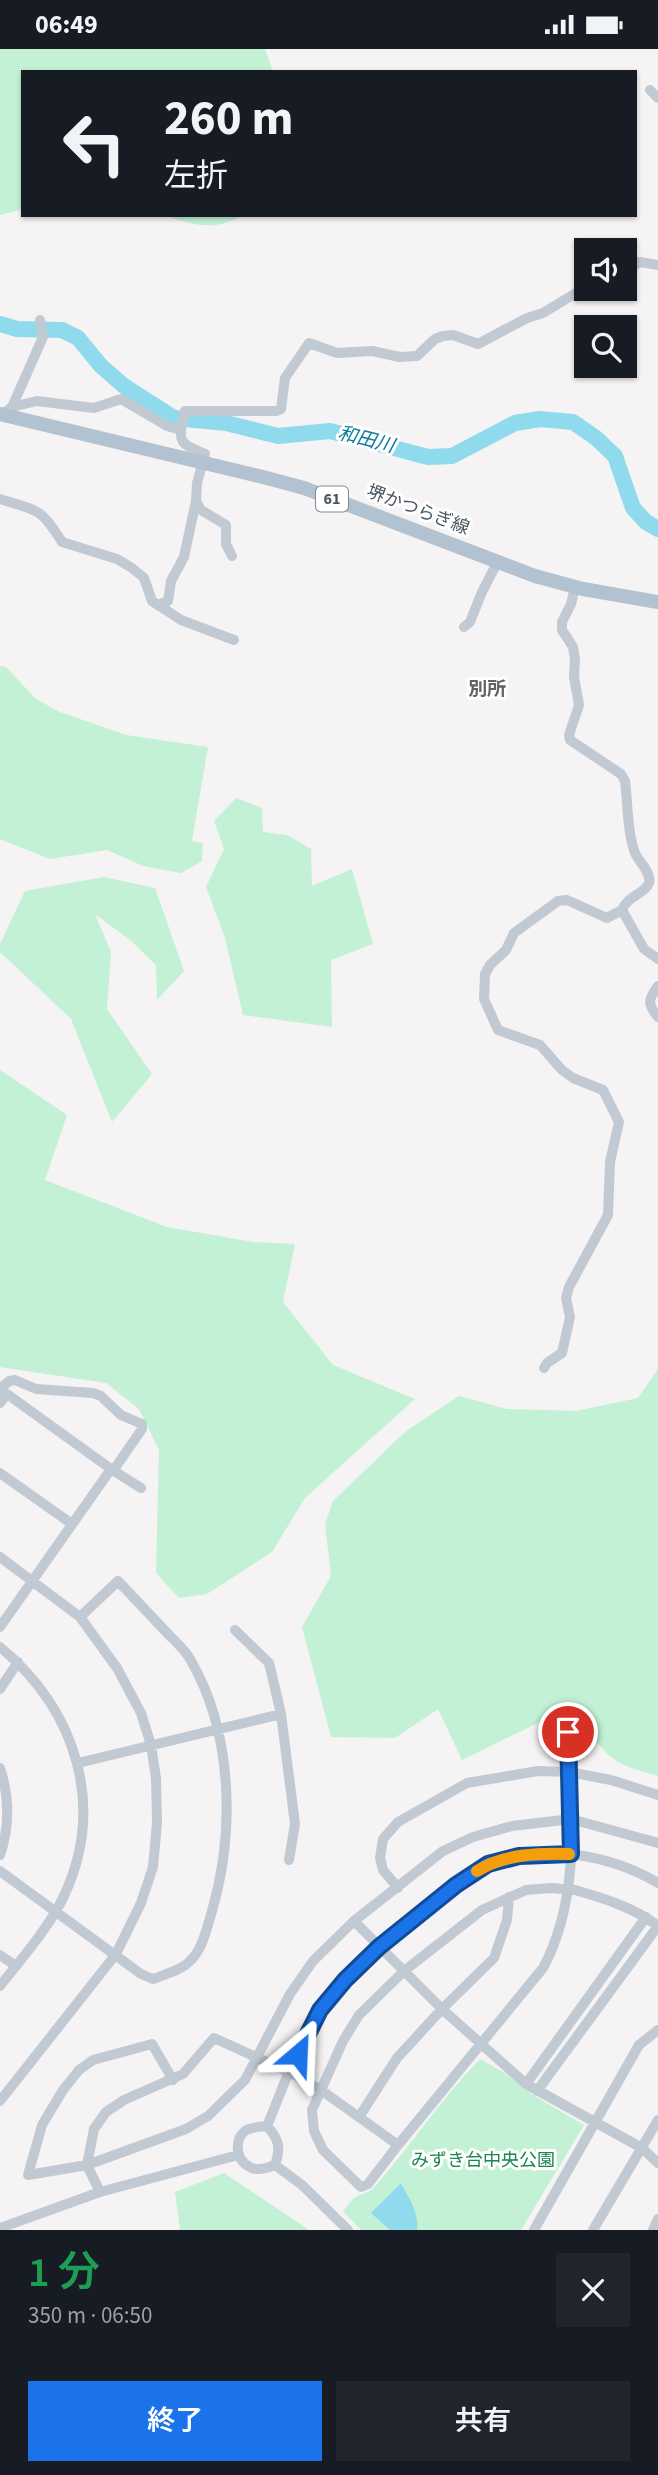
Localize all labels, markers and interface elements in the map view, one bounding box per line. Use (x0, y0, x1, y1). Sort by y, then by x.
text: 06:49 (35, 6, 98, 43)
text: 260 m (164, 84, 293, 154)
icon: left (49, 98, 140, 189)
text: 左折 (164, 153, 228, 199)
map controls (574, 238, 637, 378)
button: sound (574, 238, 637, 301)
button: search (574, 315, 637, 378)
water label: 和田川 (335, 420, 399, 460)
street label: 堺かつらぎ線 (363, 479, 473, 541)
road number: 61 (316, 487, 348, 512)
district label: 別所 (468, 676, 506, 703)
pin (538, 1702, 598, 1762)
icon: arrive (549, 1713, 587, 1751)
position arrow (261, 2017, 335, 2091)
park label: みずき台中央公園 (411, 2148, 555, 2173)
text: 1 分 (28, 2243, 100, 2303)
button: close (556, 2253, 630, 2327)
text: 350 m · 06:50 (28, 2299, 152, 2332)
button: 終了 (28, 2381, 322, 2461)
button: 共有 (336, 2381, 630, 2461)

